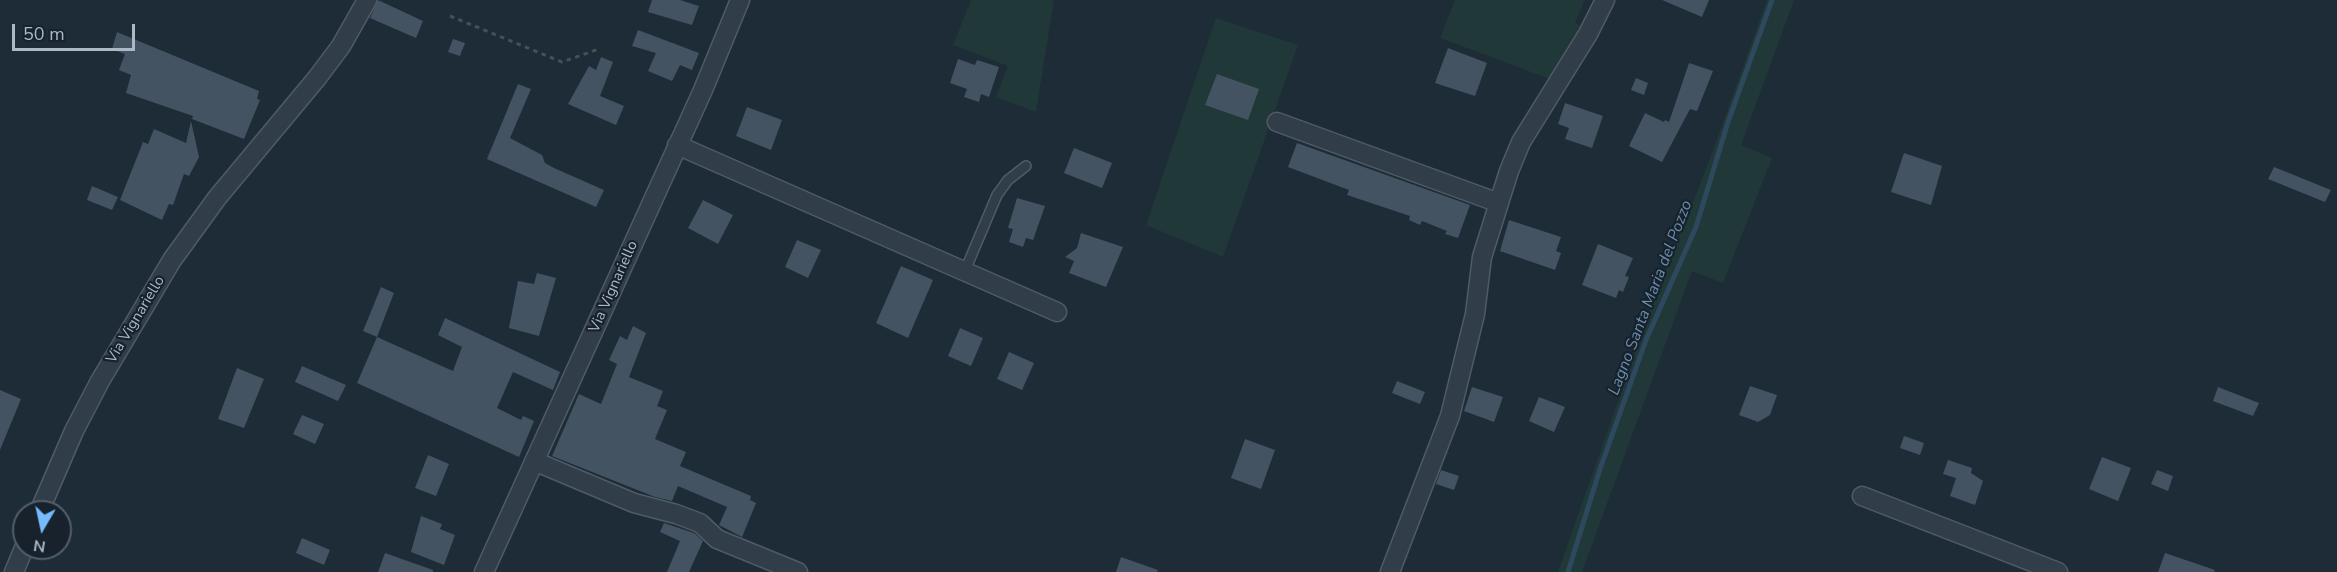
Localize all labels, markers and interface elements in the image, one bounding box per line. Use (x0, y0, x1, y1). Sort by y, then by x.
scale bar (15, 12, 138, 50)
text: 50 m (23, 22, 65, 46)
water label: Lagno Santa Maria del Pozzo (1605, 198, 1697, 398)
street label: Via Vignariello (586, 238, 642, 336)
street label: Via Vignariello (103, 273, 169, 367)
north arrow (12, 500, 72, 560)
text: N (32, 534, 47, 558)

